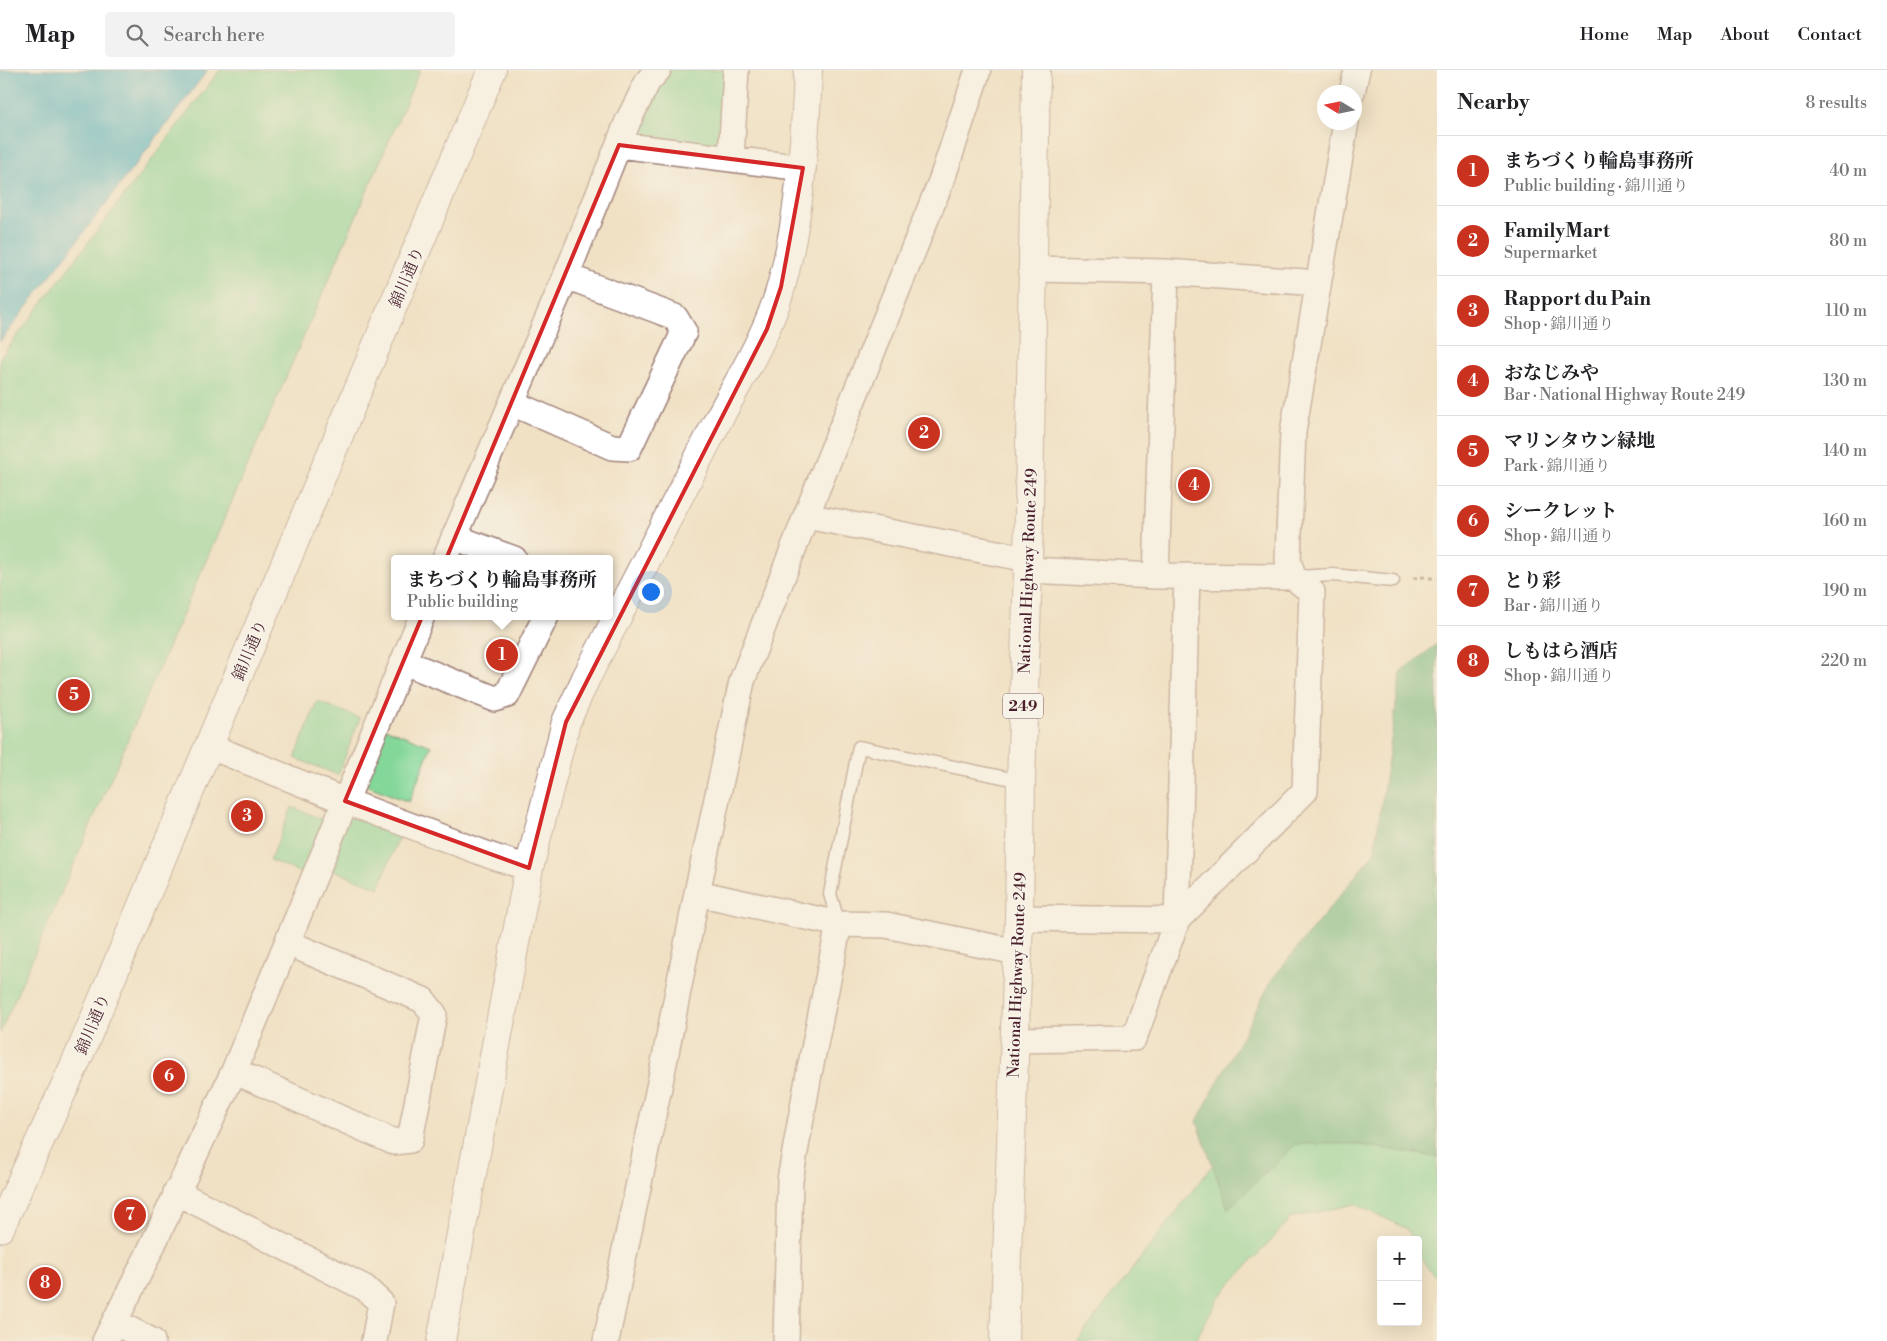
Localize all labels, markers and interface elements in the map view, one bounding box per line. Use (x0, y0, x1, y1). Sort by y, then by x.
search box (105, 12, 455, 57)
text: Map (25, 20, 75, 50)
icon: search (123, 21, 151, 49)
text: Search here (163, 23, 265, 47)
text: Home (1580, 23, 1629, 46)
text: Map (1657, 23, 1693, 46)
text: About (1721, 23, 1770, 46)
text: Contact (1798, 23, 1862, 46)
north arrow (1317, 85, 1362, 130)
text: Nearby (1457, 90, 1530, 116)
text: 8 results (1805, 93, 1867, 113)
text: まちづくり輪島事務所 (1504, 149, 1694, 173)
text: 1 (1469, 161, 1477, 181)
text: 40 m (1830, 161, 1867, 181)
text: Public building · 錦川通り (1504, 176, 1688, 196)
text: FamilyMart (1504, 219, 1610, 243)
text: 2 (1468, 231, 1478, 251)
text: 80 m (1829, 231, 1867, 251)
text: Supermarket (1504, 243, 1598, 263)
street label: 錦川通り (385, 244, 429, 312)
text: Rapport du Pain (1504, 287, 1651, 311)
text: 3 (1468, 301, 1478, 321)
text: 110 m (1825, 301, 1867, 321)
text: Shop · 錦川通り (1504, 314, 1614, 334)
text: おなじみや (1504, 361, 1599, 385)
text: 4 (1468, 371, 1478, 391)
text: 130 m (1823, 371, 1867, 391)
text: Bar · National Highway Route 249 (1504, 385, 1745, 405)
pin: 2 (908, 414, 940, 452)
text: マリンタウン緑地 (1504, 429, 1655, 453)
text: 5 (1468, 441, 1478, 461)
text: 140 m (1823, 441, 1867, 461)
text: Park · 錦川通り (1504, 456, 1611, 476)
pin: 4 (1178, 466, 1210, 504)
street label: National Highway Route 249 (1014, 468, 1042, 674)
text: シークレット (1504, 499, 1618, 523)
text: 6 (1468, 511, 1478, 531)
text: 160 m (1823, 511, 1867, 531)
text: Shop · 錦川通り (1504, 526, 1614, 546)
popup (391, 555, 613, 620)
text: まちづくり輪島事務所 (407, 568, 597, 592)
text: とり彩 (1504, 569, 1561, 593)
your location (638, 579, 664, 605)
text: 7 (1468, 581, 1478, 601)
text: 190 m (1823, 581, 1867, 601)
text: Public building (407, 592, 518, 612)
text: Bar · 錦川通り (1504, 596, 1604, 616)
street label: 錦川通り (228, 617, 272, 685)
pin: 1 (486, 636, 518, 674)
text: しもはら酒店 (1504, 639, 1618, 663)
text: 8 (1468, 651, 1478, 671)
text: 220 m (1821, 651, 1867, 671)
text: Shop · 錦川通り (1504, 666, 1614, 686)
pin: 5 (58, 676, 90, 714)
road number: 249 (1003, 694, 1043, 718)
pin: 3 (231, 797, 263, 835)
street label: National Highway Route 249 (1003, 872, 1031, 1078)
street label: 錦川通り (71, 991, 115, 1059)
pin: 6 (153, 1057, 185, 1095)
pin: 7 (114, 1196, 146, 1234)
map controls (1377, 1236, 1422, 1326)
button: + (1377, 1236, 1422, 1281)
pin: 8 (29, 1264, 61, 1302)
button: − (1377, 1281, 1422, 1326)

